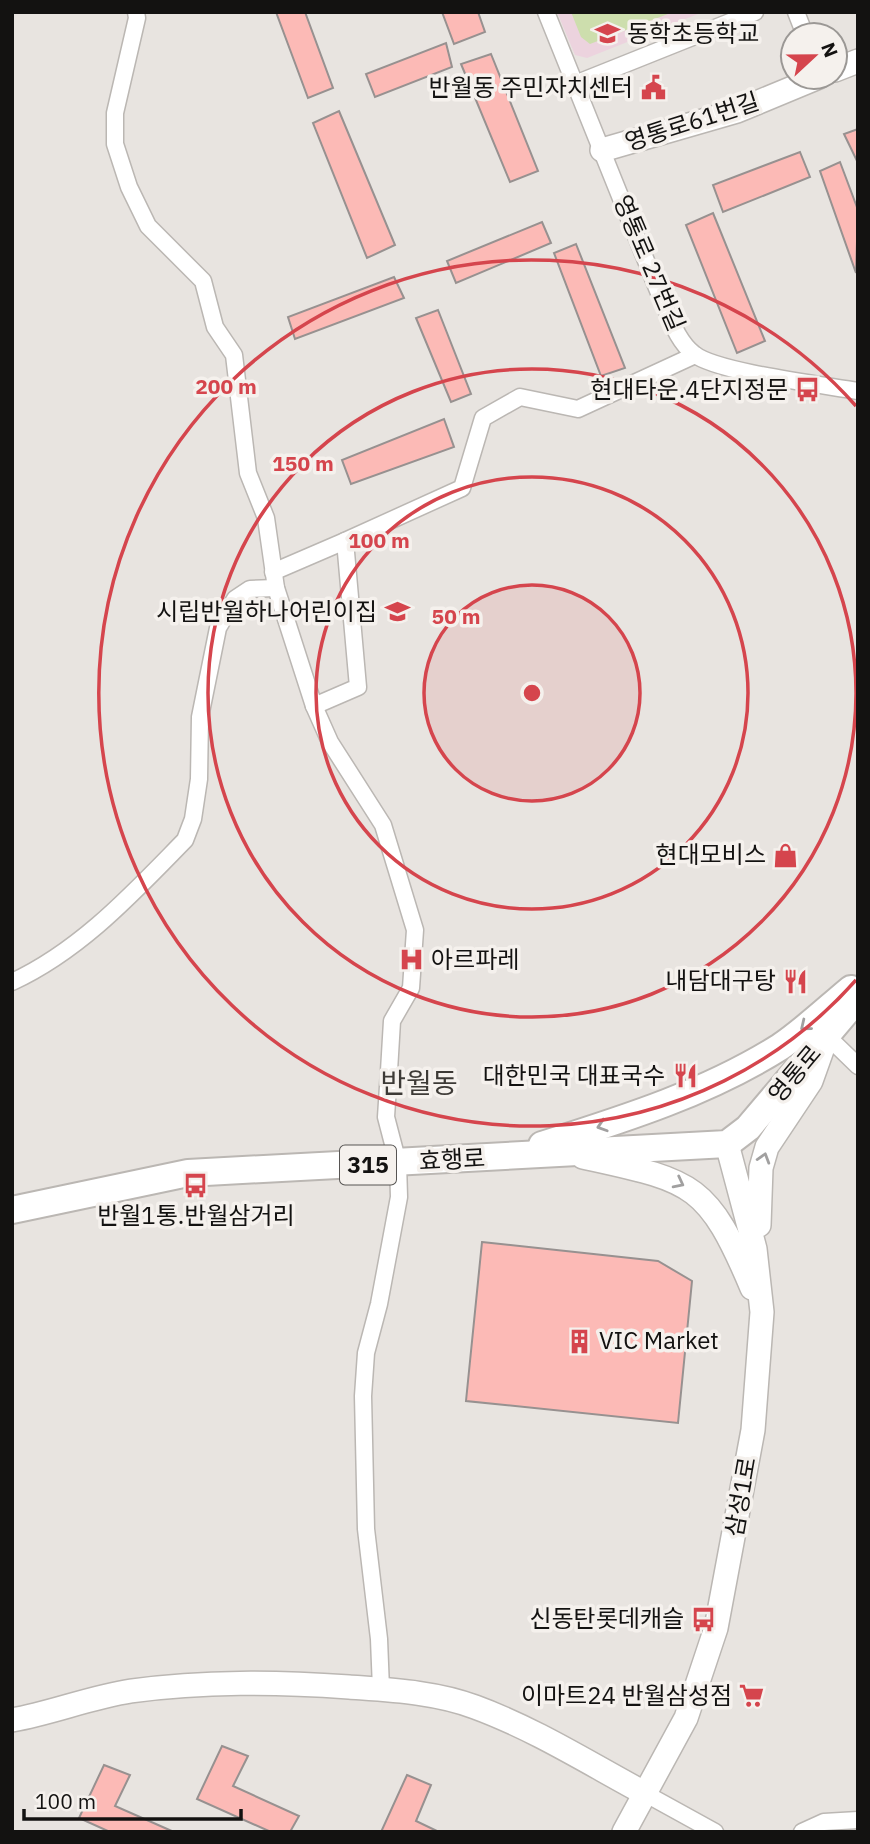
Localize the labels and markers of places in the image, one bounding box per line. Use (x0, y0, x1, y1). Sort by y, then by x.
place label: 동학초등학교 (627, 17, 759, 49)
school or university icon: 동학초등학교 (593, 20, 621, 48)
place label: 반월동 주민자치센터 (429, 71, 633, 103)
public building icon: 반월동 주민자치센터 (639, 74, 667, 102)
place label: 현대타운.4단지정문 (590, 373, 788, 405)
bus stop icon: 현대타운.4단지정문 (794, 376, 822, 404)
place label: 시립반월하나어린이집 (156, 595, 377, 627)
school or university icon: 시립반월하나어린이집 (383, 598, 411, 626)
centre of rings (520, 681, 544, 705)
place label: 현대모비스 (656, 838, 766, 870)
shop icon: 현대모비스 (772, 841, 800, 869)
place label: 아르파레 (431, 943, 519, 975)
hospital icon: 아르파레 (397, 946, 425, 974)
place label: 내담대구탕 (666, 964, 776, 996)
restaurant icon: 내담대구탕 (782, 967, 810, 995)
place label: 대한민국 대표국수 (483, 1059, 665, 1091)
restaurant icon: 대한민국 대표국수 (671, 1062, 699, 1090)
bus stop icon: 반월1통.반월삼거리 (182, 1171, 210, 1199)
place label: 반월1통.반월삼거리 (97, 1199, 295, 1231)
place label: VIC Market (599, 1324, 719, 1356)
building icon: VIC Market (565, 1327, 593, 1355)
place label: 신동탄롯데캐슬 (529, 1602, 684, 1634)
bus stop icon: 신동탄롯데캐슬 (690, 1605, 718, 1633)
place label: 이마트24 반월삼성점 (521, 1679, 732, 1711)
supermarket icon: 이마트24 반월삼성점 (738, 1682, 766, 1710)

